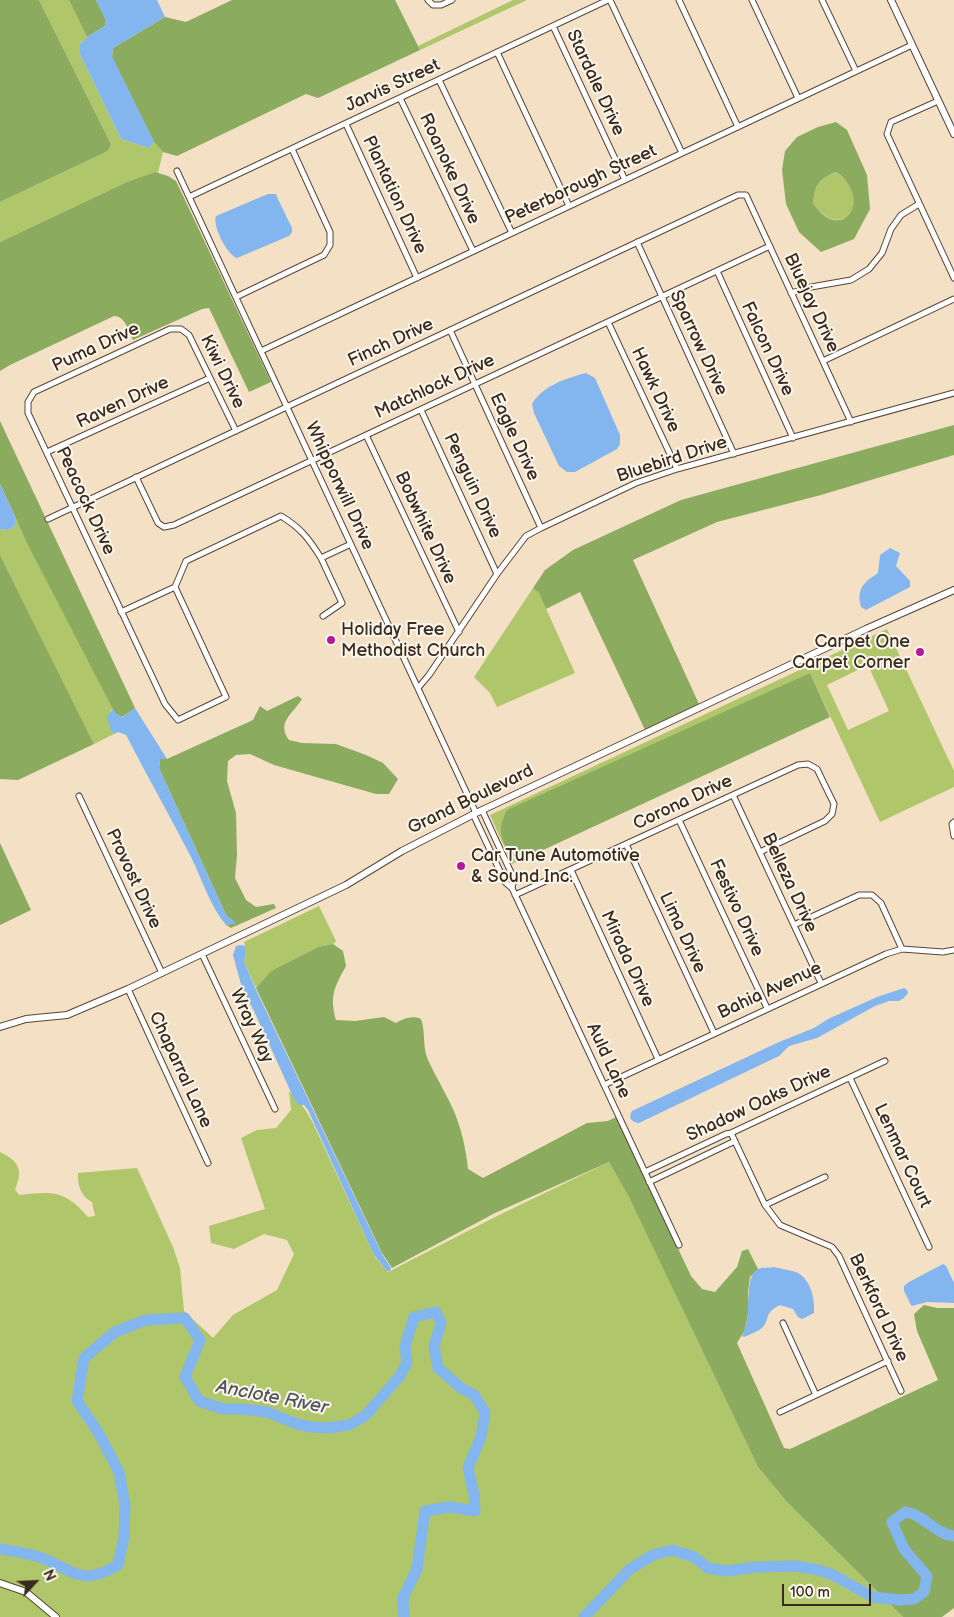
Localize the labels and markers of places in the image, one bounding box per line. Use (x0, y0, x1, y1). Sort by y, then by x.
place label: Holiday Free Methodist Church (341, 619, 485, 662)
place label: Carpet One Carpet Corner (792, 631, 910, 674)
marker: Holiday Free Methodist Church (325, 634, 337, 646)
marker: Carpet One Carpet Corner (914, 646, 926, 658)
place label: Car Tune Automotive & Sound Inc. (471, 845, 640, 888)
marker: Car Tune Automotive & Sound Inc. (455, 860, 467, 872)

